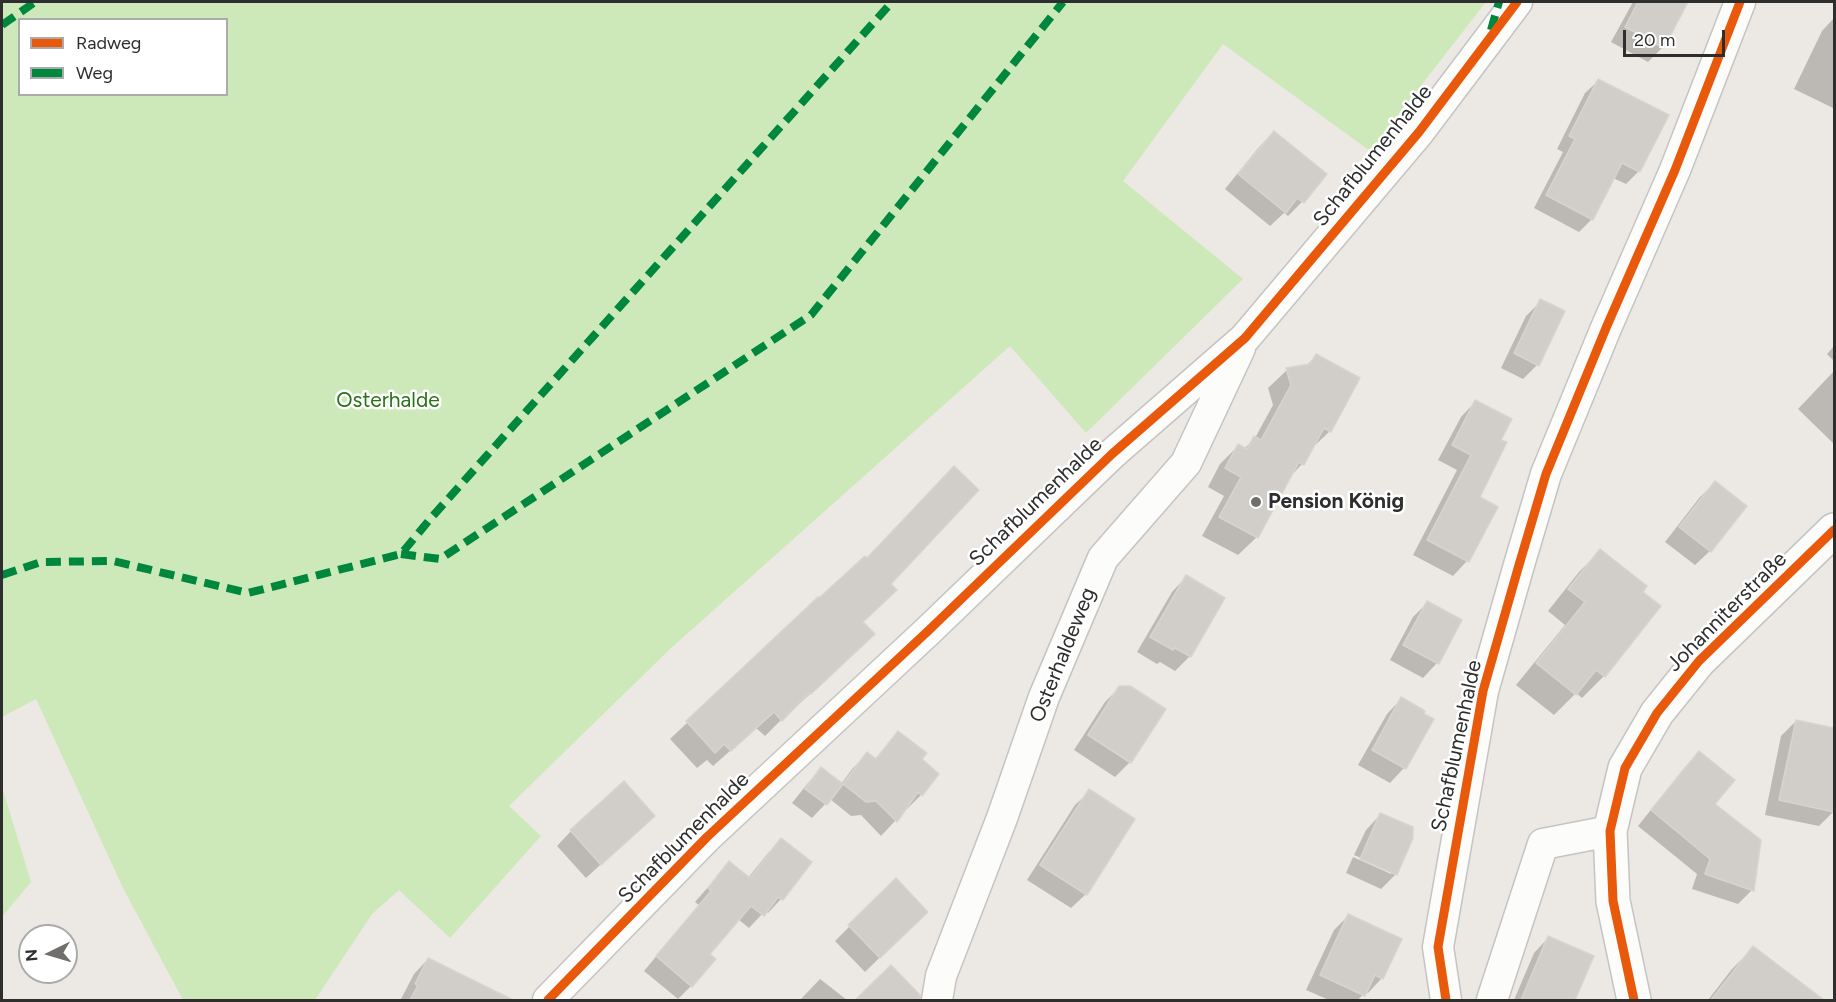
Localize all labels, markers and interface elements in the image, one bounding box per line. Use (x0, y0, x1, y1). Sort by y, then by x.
legend (18, 18, 228, 96)
scale bar (1626, 18, 1728, 56)
text: 20 m (1634, 29, 1675, 51)
text: Radweg (76, 32, 141, 54)
text: Weg (76, 62, 113, 84)
street label: Schafblumenhalde (1308, 80, 1438, 232)
park label: Osterhalde (336, 388, 440, 414)
street label: Schafblumenhalde (964, 432, 1108, 572)
place label: Pension König (1268, 489, 1404, 515)
marker: Pension König (1249, 495, 1263, 509)
street label: Johanniterstraße (1662, 547, 1792, 677)
street label: Osterhaldeweg (1025, 584, 1101, 726)
street label: Schafblumenhalde (1426, 658, 1488, 834)
street label: Schafblumenhalde (613, 767, 755, 909)
north arrow (18, 924, 78, 984)
text: N (22, 948, 42, 962)

